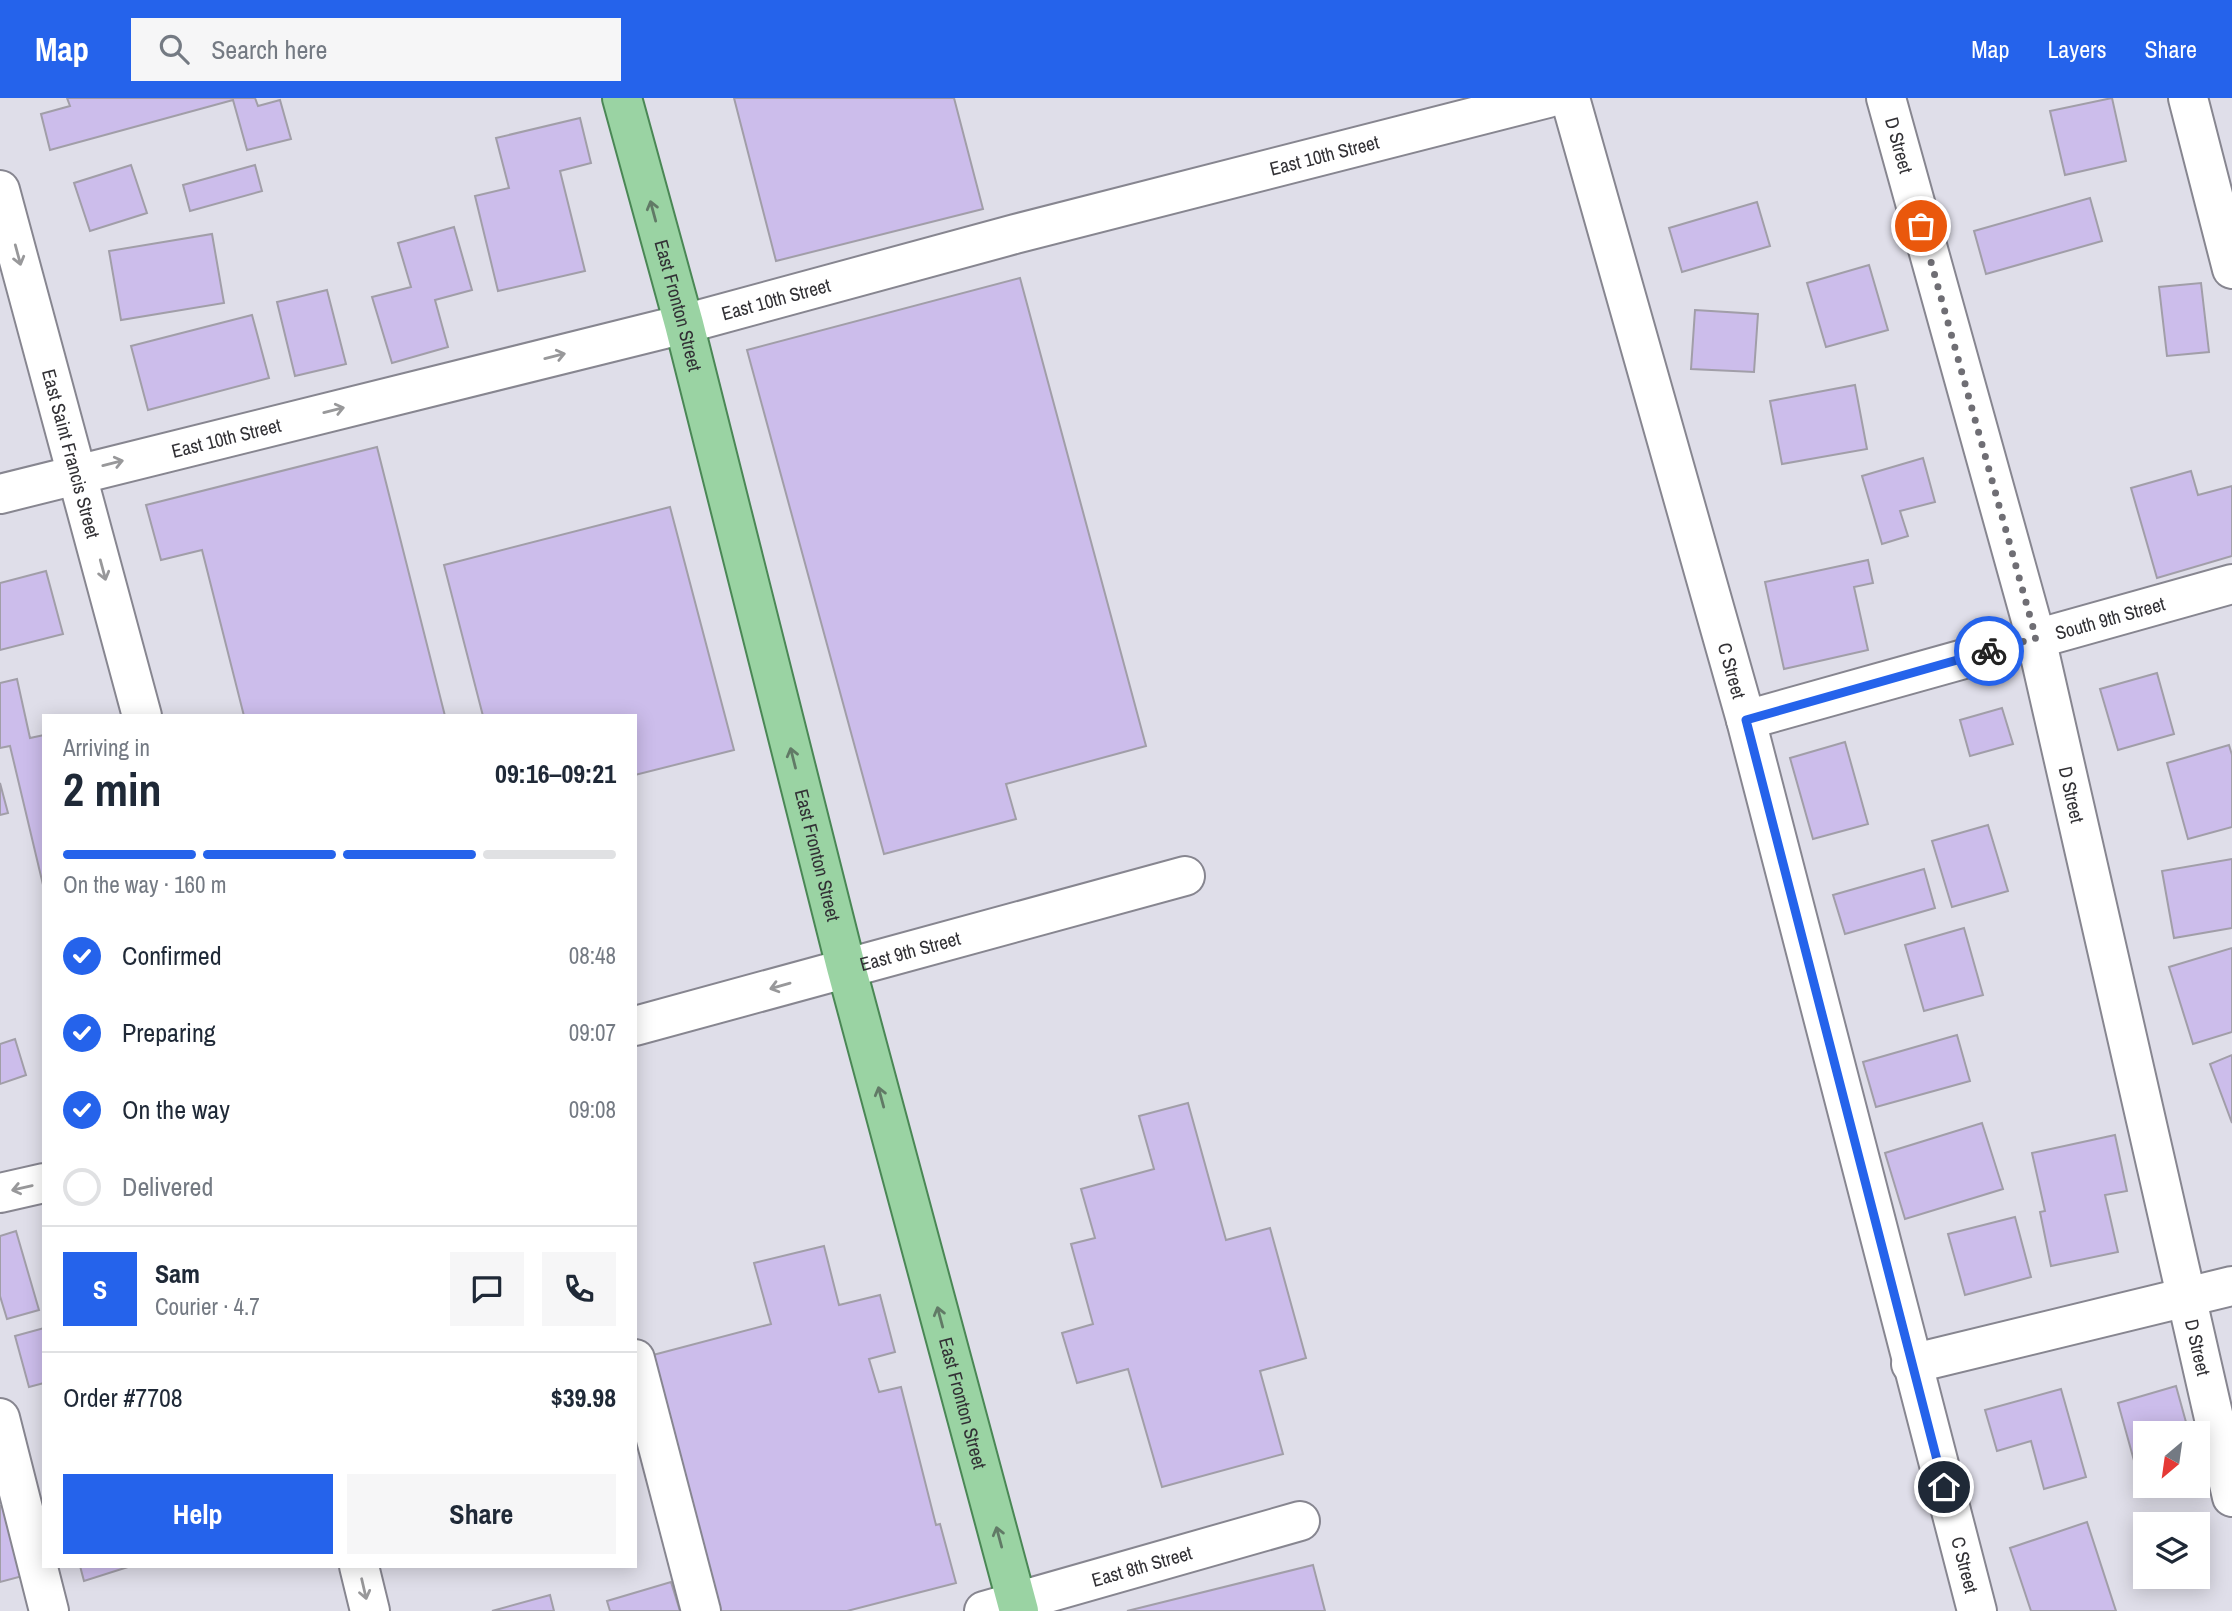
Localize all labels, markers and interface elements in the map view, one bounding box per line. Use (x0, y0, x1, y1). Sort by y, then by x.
search box (131, 18, 621, 81)
text: Map (35, 27, 89, 71)
icon: search (155, 30, 193, 68)
text: Search here (211, 32, 327, 67)
text: Map (1971, 33, 2009, 65)
text: Layers (2047, 33, 2106, 65)
text: Share (2144, 33, 2197, 65)
street label: D Street (1879, 114, 1919, 177)
street label: East 10th Street (1267, 128, 1382, 182)
pin (1891, 196, 1951, 256)
one-way arrow (646, 200, 659, 223)
icon: bag (1902, 207, 1940, 245)
street label: East Fronton Street (648, 237, 709, 375)
one-way arrow (12, 244, 25, 266)
street label: East 10th Street (718, 272, 834, 326)
one-way arrow (543, 348, 566, 362)
street label: East Saint Francis Street (36, 366, 107, 542)
one-way arrow (322, 402, 345, 416)
street label: East 10th Street (169, 412, 284, 464)
one-way arrow (101, 456, 124, 470)
one-way arrow (97, 558, 110, 580)
street label: South 9th Street (2052, 590, 2168, 646)
courier (1954, 616, 2024, 686)
icon: bike (1970, 632, 2008, 670)
street label: C Street (1712, 639, 1752, 702)
text: Arriving in (63, 732, 150, 763)
one-way arrow (786, 748, 799, 770)
text: 09:16–09:21 (495, 756, 616, 791)
text: 2 min (63, 758, 162, 820)
street label: D Street (2053, 764, 2091, 826)
street label: East Fronton Street (789, 786, 847, 924)
text: On the way · 160 m (63, 869, 227, 900)
street label: East 9th Street (857, 925, 964, 977)
icon: check (63, 937, 101, 975)
text: Confirmed (122, 938, 222, 973)
text: 08:48 (569, 940, 616, 971)
one-way arrow (770, 980, 792, 993)
icon: check (63, 1014, 101, 1052)
text: Preparing (122, 1015, 216, 1050)
text: 09:07 (569, 1017, 616, 1048)
one-way arrow (874, 1086, 887, 1109)
icon: check (63, 1091, 101, 1129)
text: On the way (122, 1092, 230, 1127)
text: 09:08 (569, 1094, 616, 1125)
text: Delivered (122, 1169, 213, 1204)
one-way arrow (11, 1182, 34, 1195)
button: chat (450, 1252, 524, 1326)
button: phone (542, 1252, 616, 1326)
text: Sam (155, 1256, 200, 1291)
text: S (93, 1272, 107, 1307)
text: Courier · 4.7 (155, 1291, 260, 1322)
one-way arrow (933, 1306, 946, 1329)
street label: D Street (2179, 1317, 2217, 1379)
street label: East Fronton Street (933, 1334, 993, 1472)
text: Order #7708 (63, 1380, 183, 1415)
text: $39.98 (551, 1380, 616, 1415)
north arrow (2133, 1421, 2210, 1498)
map controls (2133, 1421, 2210, 1589)
pin (1914, 1457, 1974, 1517)
icon: home (1925, 1468, 1963, 1506)
button: Help (63, 1474, 333, 1554)
button: Share (347, 1474, 616, 1554)
button: layers (2133, 1512, 2210, 1589)
one-way arrow (992, 1526, 1005, 1549)
street label: C Street (1945, 1534, 1985, 1596)
street label: East 8th Street (1089, 1539, 1196, 1593)
one-way arrow (358, 1577, 372, 1600)

